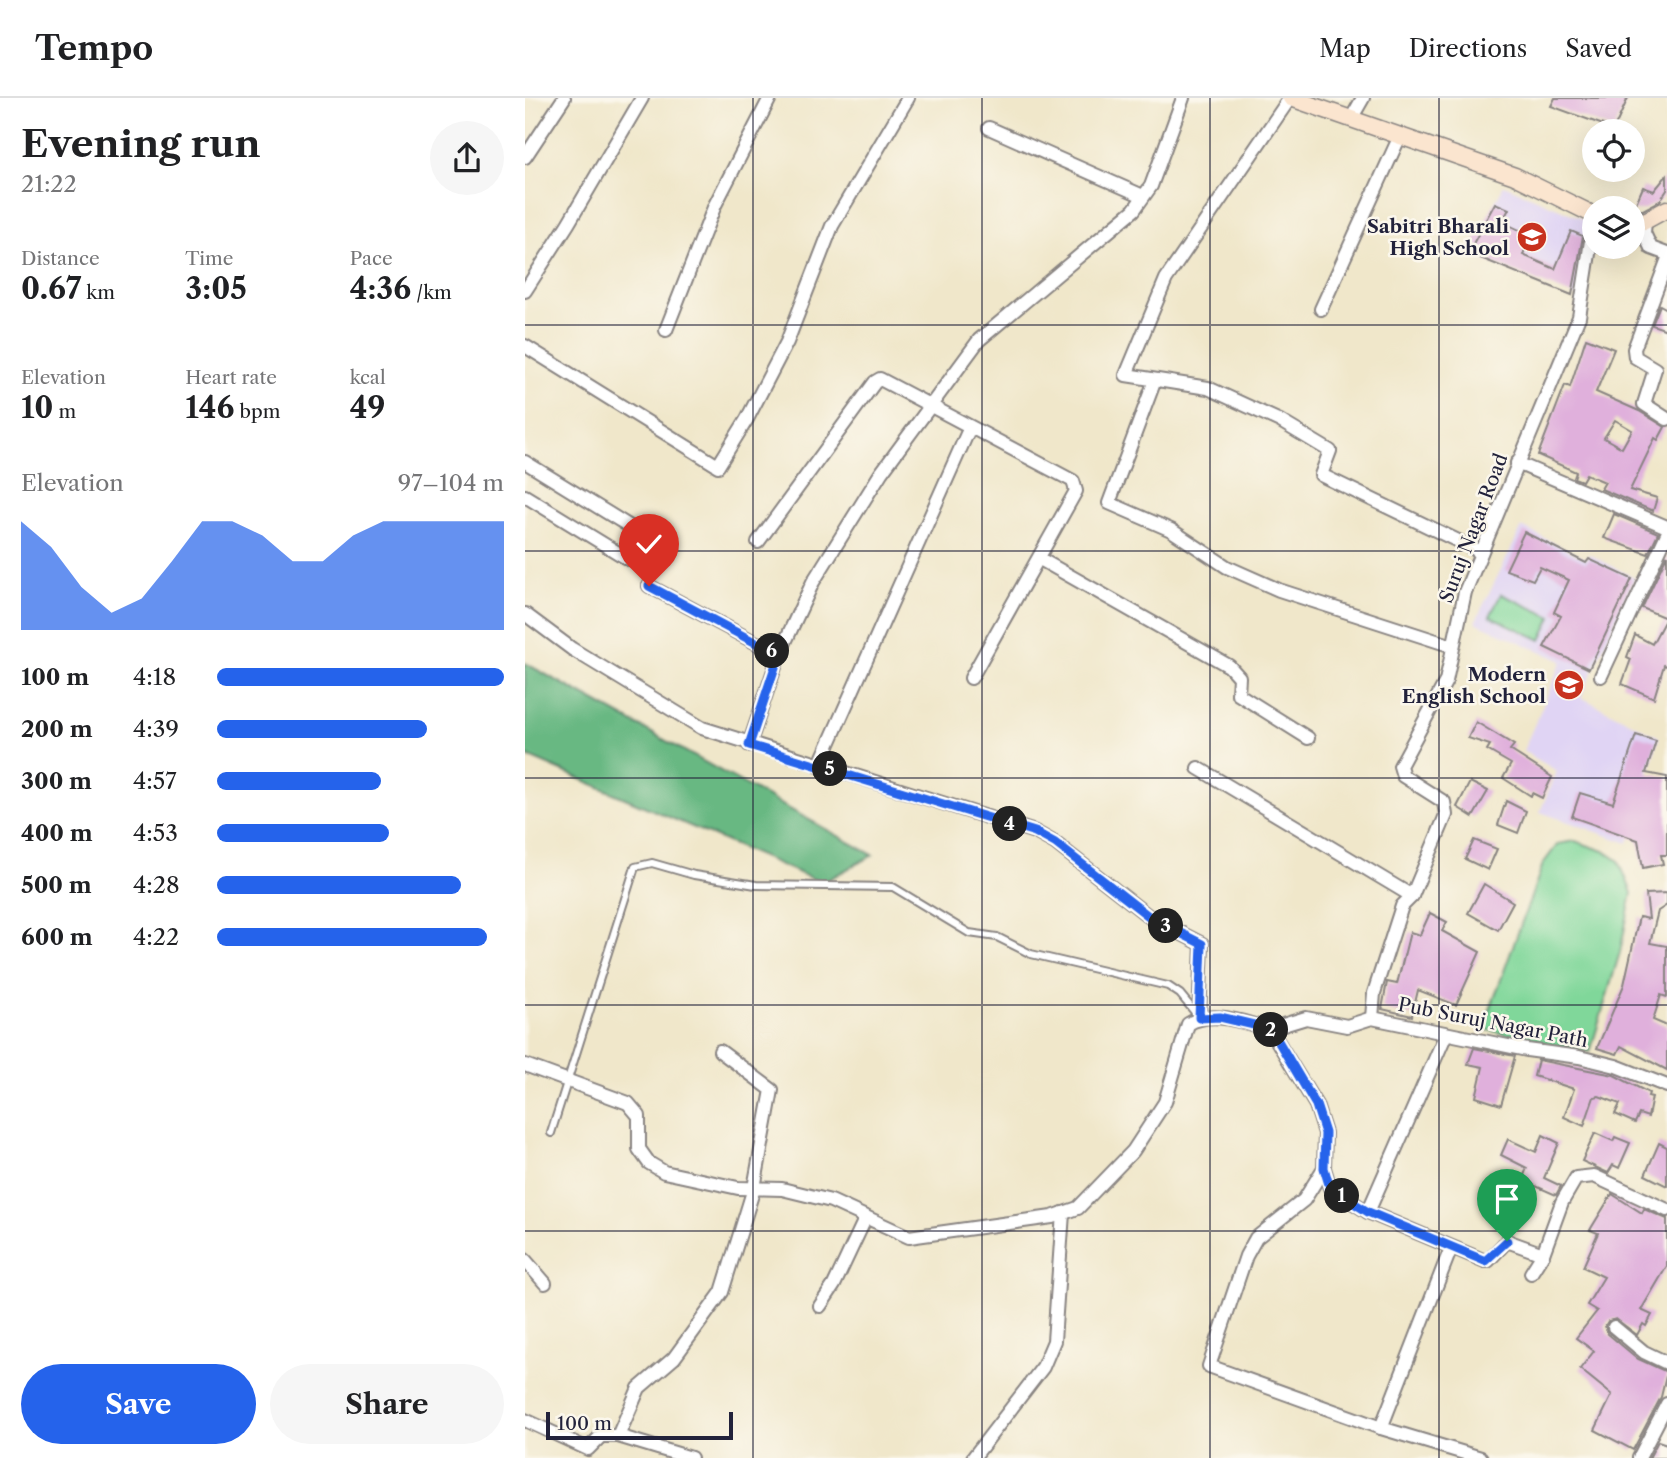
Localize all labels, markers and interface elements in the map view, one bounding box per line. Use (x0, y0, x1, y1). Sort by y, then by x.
text: Tempo (35, 28, 153, 69)
text: Map (1319, 34, 1371, 63)
text: Directions (1409, 34, 1527, 63)
text: Saved (1565, 34, 1632, 63)
map controls (1582, 119, 1645, 259)
button: locate (1582, 119, 1645, 182)
text: Evening run (21, 120, 261, 167)
button: share (430, 121, 504, 195)
text: 21:22 (21, 170, 77, 198)
button: layers (1582, 196, 1645, 259)
place label: Sabitri Bharali High School (1367, 215, 1509, 260)
school or university icon: Sabitri Bharali High School (1515, 220, 1549, 254)
text: Distance (21, 247, 100, 270)
text: Time (185, 247, 233, 270)
text: Pace (350, 247, 393, 270)
text: 0.67 (21, 270, 81, 307)
text: 3:05 (185, 270, 247, 307)
text: 4:36 (350, 270, 411, 307)
text: km (81, 281, 115, 304)
text: /km (411, 281, 452, 304)
text: Elevation (21, 366, 106, 389)
text: Heart rate (185, 366, 277, 389)
text: kcal (350, 366, 386, 389)
text: 10 (21, 389, 53, 426)
text: 146 (185, 389, 235, 426)
text: 49 (350, 389, 385, 426)
text: m (53, 400, 76, 423)
text: bpm (235, 400, 280, 423)
street label: Suruj Nagar Road (1434, 450, 1513, 606)
text: Elevation (21, 469, 124, 497)
text: 97–104 m (398, 469, 504, 497)
pin (619, 514, 679, 586)
icon: check (630, 525, 668, 563)
pin: 6 (755, 634, 789, 668)
text: 6 (766, 639, 777, 662)
text: 100 m (21, 663, 89, 691)
text: 4:18 (133, 663, 176, 691)
place label: Modern English School (1402, 663, 1546, 708)
school or university icon: Modern English School (1552, 668, 1586, 702)
text: 200 m (21, 715, 93, 743)
text: 4:39 (133, 715, 179, 743)
pin: 5 (813, 752, 847, 786)
text: 5 (824, 757, 835, 780)
text: 300 m (21, 767, 92, 795)
text: 4:57 (133, 767, 177, 795)
pin: 4 (993, 806, 1028, 842)
text: 4 (1004, 812, 1015, 835)
text: 400 m (21, 819, 93, 847)
text: 4:53 (133, 819, 178, 847)
text: 500 m (21, 871, 92, 899)
text: 4:28 (133, 871, 180, 899)
pin: 3 (1149, 908, 1183, 944)
text: 3 (1160, 914, 1171, 937)
text: 600 m (21, 923, 93, 951)
text: 4:22 (133, 923, 179, 951)
street label: Pub Suruj Nagar Path (1396, 993, 1590, 1052)
pin: 2 (1253, 1012, 1289, 1048)
text: 2 (1265, 1018, 1276, 1041)
pin (1477, 1169, 1537, 1241)
pin: 1 (1325, 1178, 1359, 1214)
icon: arrive (1488, 1180, 1526, 1218)
text: 1 (1337, 1184, 1346, 1207)
button: Save (21, 1364, 256, 1444)
button: Share (270, 1364, 504, 1444)
scale bar (546, 1409, 733, 1441)
text: 100 m (557, 1412, 612, 1435)

